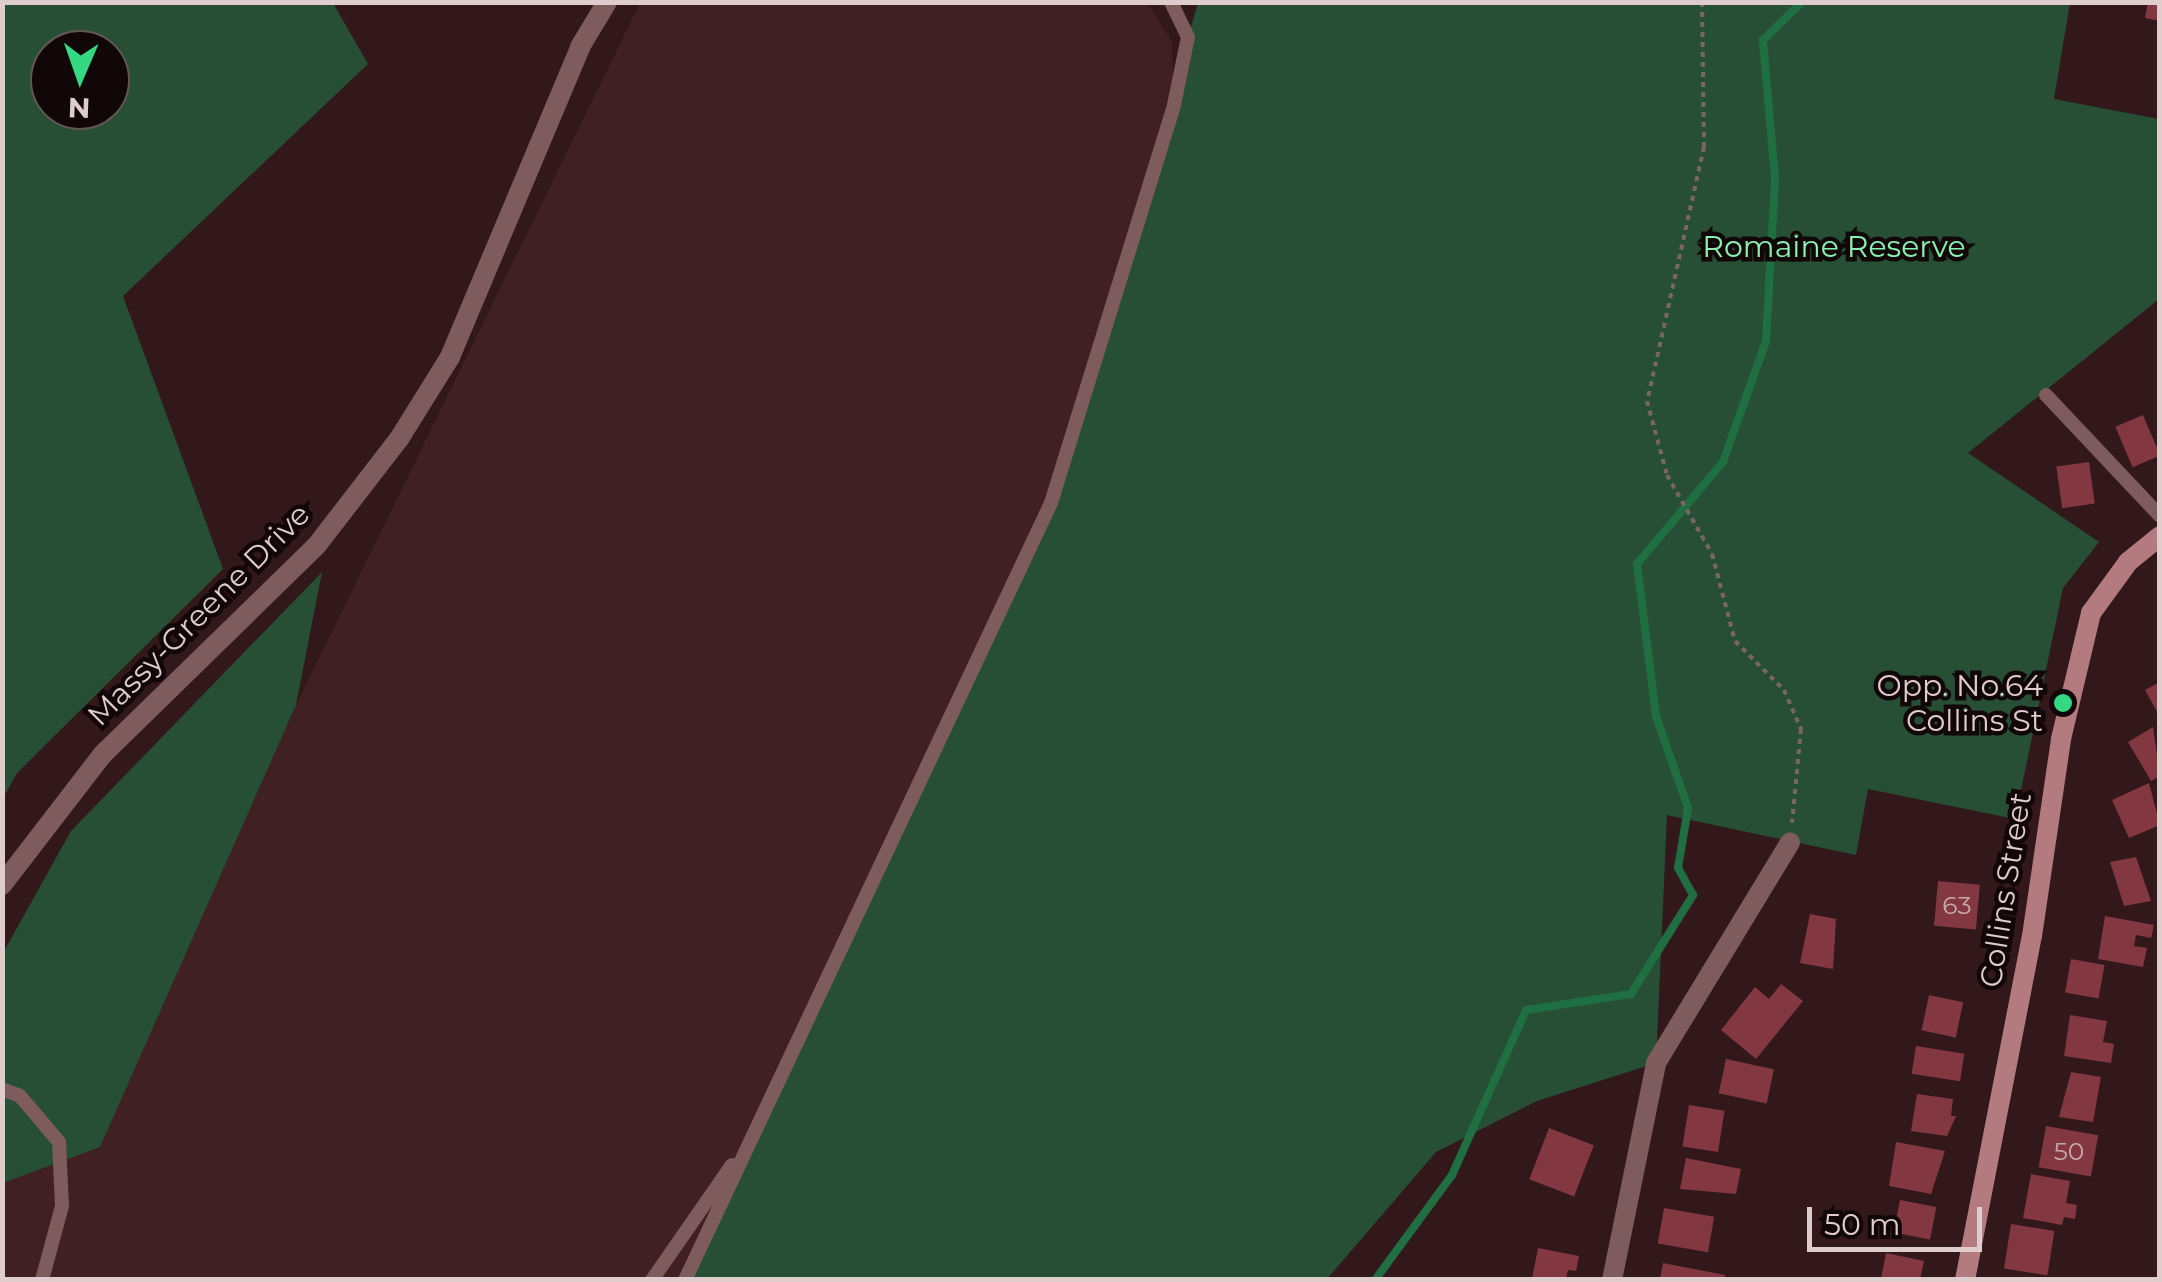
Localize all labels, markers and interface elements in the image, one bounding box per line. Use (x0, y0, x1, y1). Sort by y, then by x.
north arrow (30, 30, 130, 130)
text: N (67, 91, 91, 125)
park label: Romaine Reserve (1702, 229, 1966, 265)
street label: Massy-Greene Drive (81, 497, 317, 733)
place label: Opp. No.64 Collins St (1876, 668, 2043, 738)
marker: Opp. No.64 Collins St (2052, 692, 2074, 714)
street label: Collins Street (1973, 790, 2039, 990)
house number: 63 (1942, 890, 1972, 920)
house number: 50 (2054, 1136, 2084, 1166)
scale bar (1812, 1187, 1987, 1249)
text: 50 m (1824, 1206, 1901, 1243)

